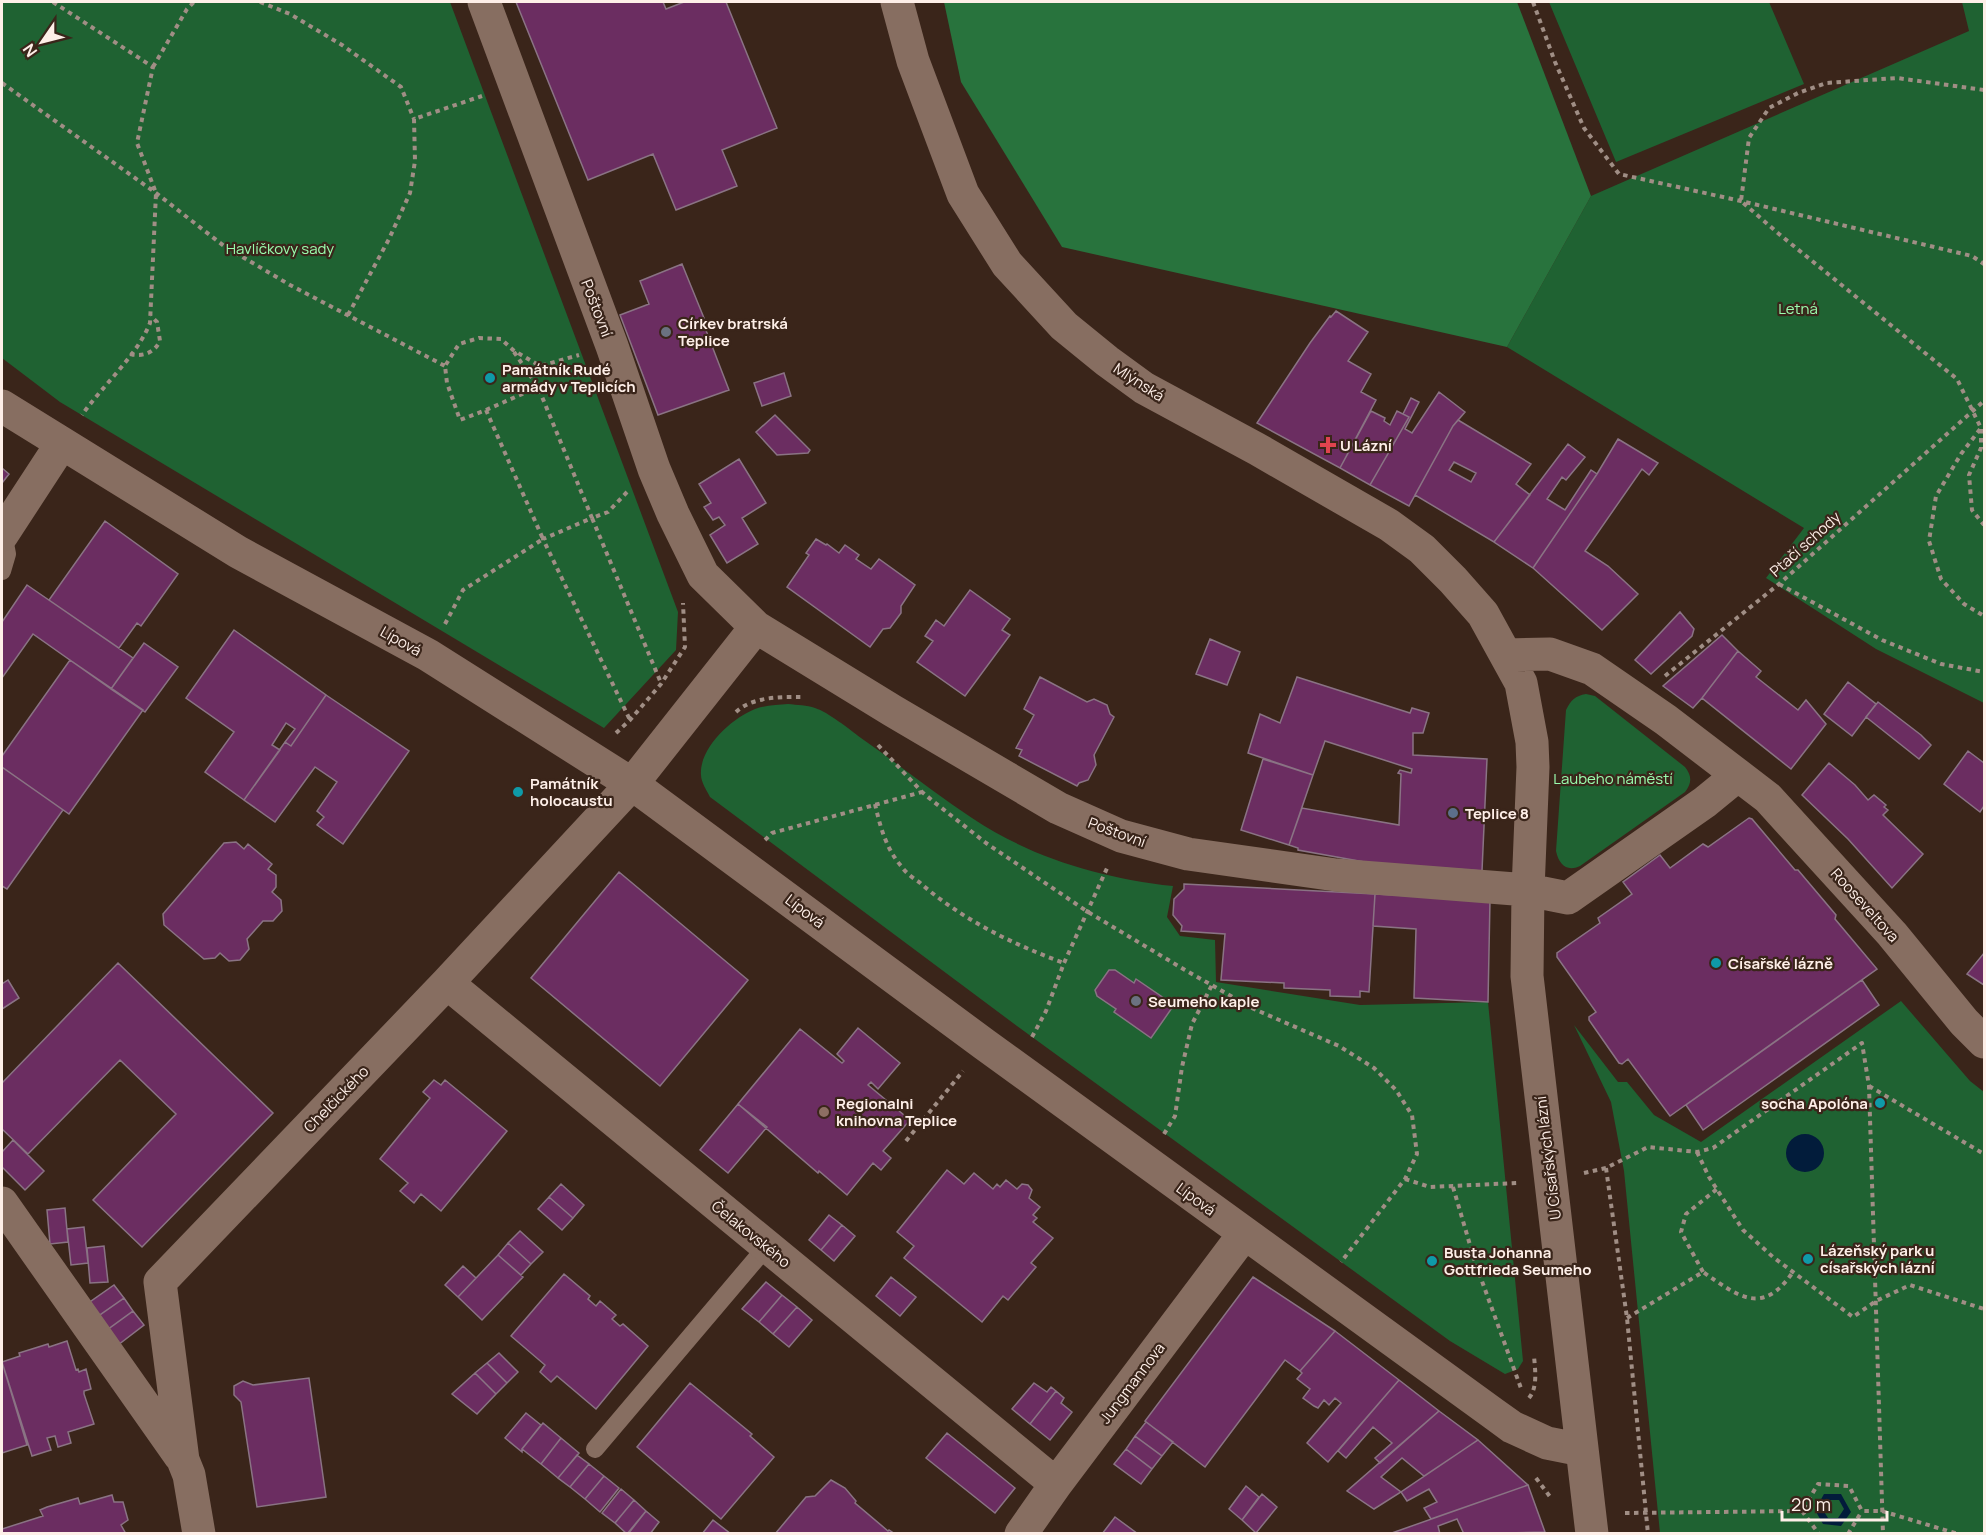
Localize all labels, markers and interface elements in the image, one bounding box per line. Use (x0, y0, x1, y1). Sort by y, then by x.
north arrow (12, 12, 72, 72)
text: N (17, 40, 42, 62)
park label: Havlíčkovy sady (226, 238, 334, 259)
street label: Poštovní (576, 276, 618, 340)
park label: Letná (1778, 298, 1818, 319)
place label: Církev bratrská Teplice (678, 313, 788, 351)
marker: Církev bratrská Teplice (659, 325, 673, 339)
street label: Mlýnská (1110, 358, 1168, 406)
place label: Památník Rudé armády v Teplicích (502, 359, 636, 397)
marker: Památník Rudé armády v Teplicích (483, 371, 497, 385)
place label: U Lázní (1340, 435, 1392, 456)
marker: U Lázní (1321, 438, 1335, 452)
street label: Ptačí schody (1765, 506, 1845, 581)
street label: Lípová (377, 621, 425, 661)
park label: Laubeho náměstí (1553, 768, 1673, 789)
place label: Památník holocaustu (530, 773, 613, 811)
marker: Památník holocaustu (511, 785, 525, 799)
place label: Teplice 8 (1465, 803, 1529, 824)
marker: Teplice 8 (1446, 806, 1460, 820)
street label: Poštovní (1085, 812, 1149, 852)
street label: Rooseveltova (1826, 863, 1904, 947)
street label: Lípová (781, 889, 829, 933)
place label: Císařské lázně (1728, 953, 1833, 974)
marker: Císařské lázně (1709, 956, 1723, 970)
place label: Seumeho kaple (1148, 991, 1260, 1012)
marker: Seumeho kaple (1129, 994, 1143, 1008)
street label: Chelčického (299, 1061, 373, 1137)
place label: Regionalni knihovna Teplice (836, 1093, 957, 1131)
place label: socha Apolóna (1761, 1093, 1868, 1114)
street label: U Císařských lázní (1530, 1094, 1566, 1221)
marker: socha Apolóna (1873, 1096, 1887, 1110)
marker: Regionalni knihovna Teplice (817, 1105, 831, 1119)
street label: Lípová (1172, 1178, 1220, 1220)
street label: Čelakovského (707, 1196, 795, 1272)
place label: Lázeňský park u císařských lázní (1820, 1240, 1935, 1278)
place label: Busta Johanna Gottfrieda Seumeho (1444, 1242, 1591, 1280)
marker: Lázeňský park u císařských lázní (1801, 1252, 1815, 1266)
marker: Busta Johanna Gottfrieda Seumeho (1425, 1254, 1439, 1268)
street label: Jungmannova (1095, 1338, 1169, 1428)
scale bar (1782, 1484, 1887, 1522)
text: 20 m (1791, 1492, 1831, 1516)

